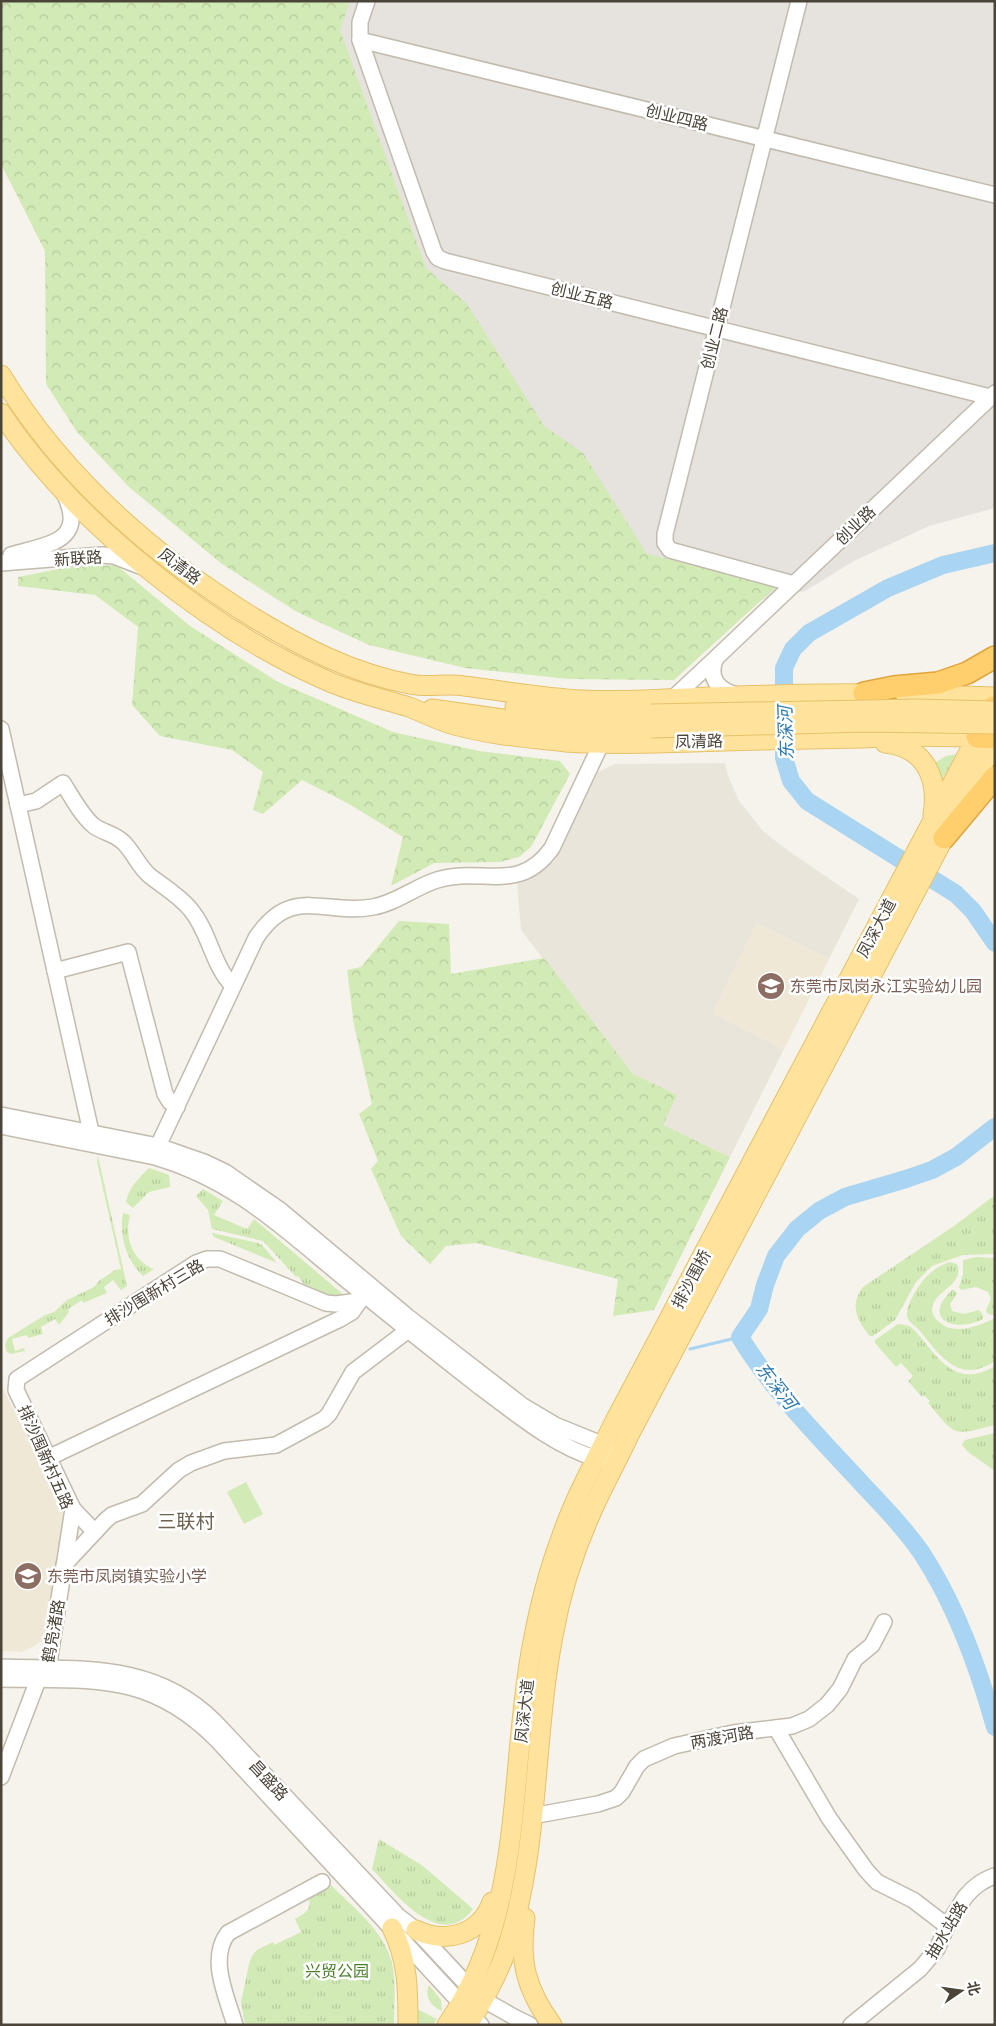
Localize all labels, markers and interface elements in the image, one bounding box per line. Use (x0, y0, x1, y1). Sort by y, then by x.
street label: 创业四路 (644, 101, 710, 134)
street label: 创业五路 (549, 279, 615, 312)
street label: 创业二路 (698, 305, 731, 371)
street label: 创业路 (831, 502, 879, 549)
street label: 凤清路 (155, 544, 205, 588)
street label: 新联路 (53, 547, 103, 570)
water label: 东深河 (774, 703, 797, 760)
street label: 凤清路 (675, 732, 723, 751)
street label: 凤深大道 (853, 896, 900, 961)
school or university icon: 东莞市凤岗永江实验幼儿园 (756, 971, 786, 1001)
place label: 东莞市凤岗永江实验幼儿园 (790, 977, 982, 996)
street label: 排沙围桥 (668, 1247, 715, 1312)
street label: 排沙围新村三路 (101, 1255, 207, 1329)
water label: 东深河 (751, 1358, 803, 1416)
street label: 排沙围新村五路 (14, 1402, 77, 1512)
district label: 三联村 (157, 1510, 215, 1533)
school or university icon: 东莞市凤岗镇实验小学 (13, 1561, 43, 1591)
place label: 东莞市凤岗镇实验小学 (47, 1567, 207, 1586)
street label: 鹤凫渚路 (39, 1598, 68, 1664)
street label: 凤深大道 (512, 1678, 537, 1744)
street label: 两渡河路 (689, 1723, 755, 1752)
street label: 昌盛路 (245, 1756, 292, 1804)
street label: 抽水站路 (922, 1898, 971, 1963)
park label: 兴贸公园 (305, 1962, 369, 1981)
north arrow (936, 1966, 986, 2016)
text: 北 (964, 1979, 983, 1997)

